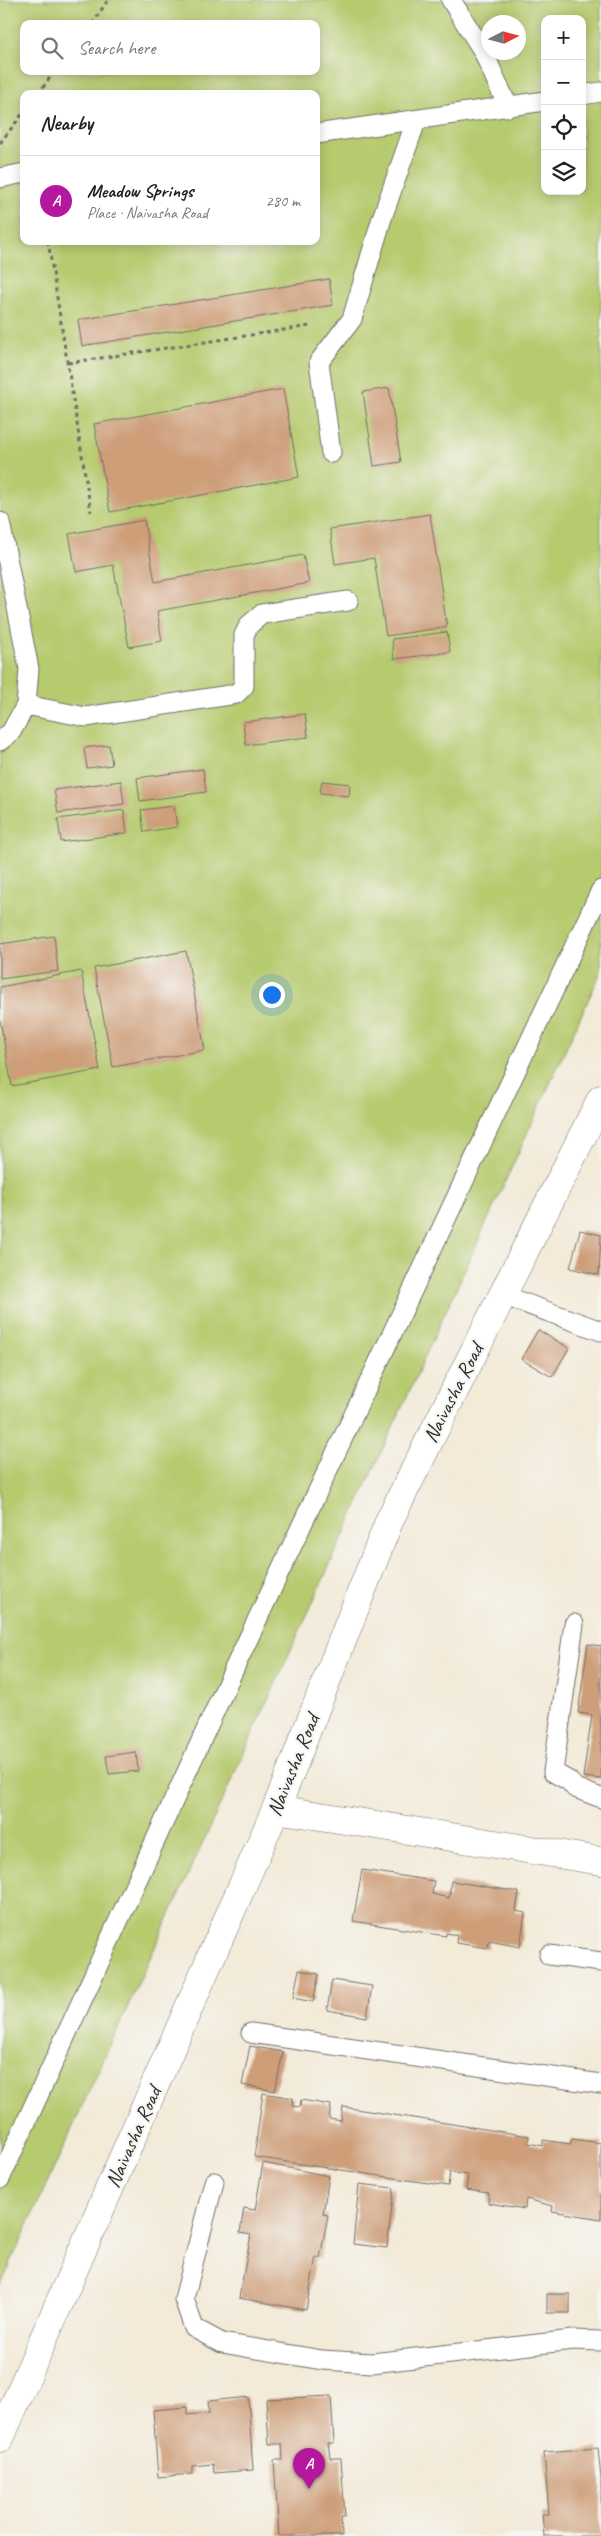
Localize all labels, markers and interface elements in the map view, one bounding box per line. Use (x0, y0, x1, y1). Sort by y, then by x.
north arrow (481, 15, 526, 60)
map controls (541, 15, 586, 195)
button: + (541, 15, 586, 60)
search box (20, 20, 320, 75)
icon: search (38, 34, 66, 62)
text: Search here (78, 36, 155, 60)
button: − (541, 60, 586, 105)
button: locate (541, 105, 586, 150)
text: Nearby (40, 110, 93, 136)
button: layers (541, 150, 586, 195)
text: Meadow Springs (87, 179, 193, 203)
text: A (52, 191, 60, 211)
text: 280 m (266, 191, 300, 211)
text: Place · Naivasha Road (87, 203, 208, 223)
your location (259, 982, 285, 1008)
street label: Naivasha Road (417, 1336, 491, 1447)
street label: Naivasha Road (261, 1707, 327, 1820)
street label: Naivasha Road (99, 2079, 168, 2191)
pin: A (293, 2448, 325, 2489)

